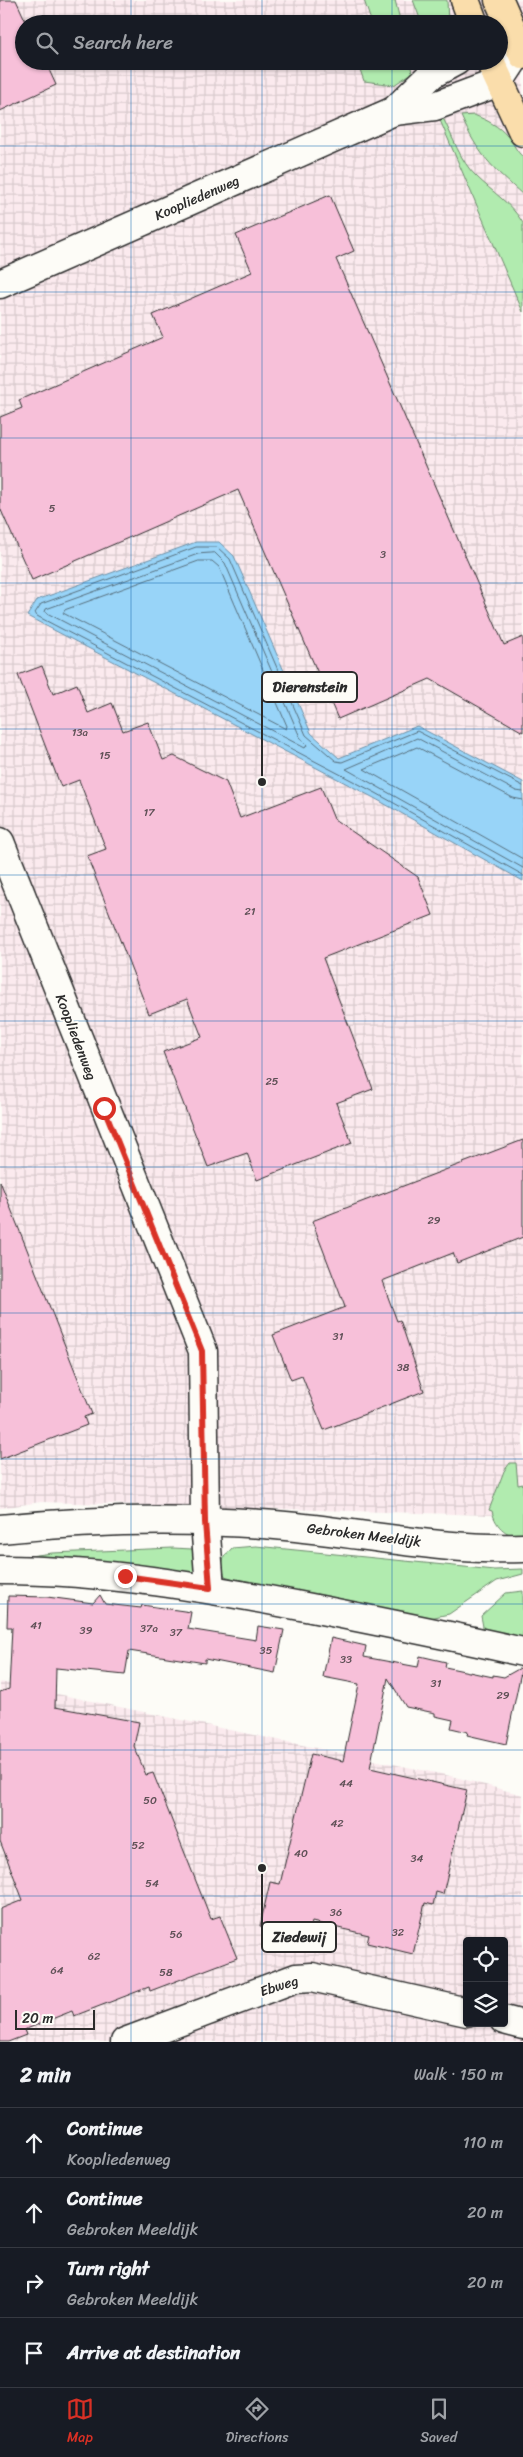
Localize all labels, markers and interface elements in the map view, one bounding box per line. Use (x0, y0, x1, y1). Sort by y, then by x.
search box (15, 15, 508, 70)
text: Search here (73, 26, 173, 59)
icon: search (33, 29, 61, 57)
street label: Koopliedenweg (150, 168, 244, 228)
house number: 5 (49, 499, 56, 518)
house number: 3 (380, 545, 386, 564)
callout: Dierenstein (262, 672, 357, 702)
text: Dierenstein (273, 674, 348, 700)
house number: 13a (72, 723, 89, 742)
house number: 15 (99, 746, 111, 765)
house number: 17 (144, 803, 155, 822)
house number: 21 (244, 902, 256, 921)
street label: Koopliedenweg (48, 990, 104, 1084)
house number: 25 (265, 1072, 279, 1091)
route start (93, 1097, 116, 1120)
house number: 29 (427, 1211, 441, 1230)
house number: 31 (333, 1327, 344, 1346)
house number: 38 (397, 1358, 410, 1377)
street label: Gebroken Meeldijk (305, 1516, 423, 1554)
route end (114, 1565, 137, 1588)
house number: 41 (30, 1616, 42, 1635)
house number: 37a (140, 1619, 158, 1638)
house number: 39 (80, 1621, 93, 1640)
house number: 37 (170, 1623, 183, 1642)
house number: 35 (260, 1641, 273, 1660)
house number: 33 (340, 1650, 352, 1669)
house number: 31 (431, 1674, 442, 1693)
house number: 29 (496, 1686, 510, 1705)
house number: 44 (339, 1774, 353, 1793)
house number: 50 (143, 1791, 157, 1810)
house number: 42 (330, 1814, 344, 1833)
house number: 52 (131, 1836, 145, 1855)
house number: 40 (294, 1844, 308, 1863)
house number: 34 (411, 1849, 424, 1868)
house number: 54 (145, 1874, 159, 1893)
house number: 36 (330, 1903, 342, 1922)
callout: Ziedewij (262, 1922, 336, 1952)
house number: 32 (392, 1923, 405, 1942)
text: Ziedewij (271, 1924, 328, 1950)
house number: 56 (170, 1925, 182, 1944)
map controls (463, 1937, 508, 2027)
button: locate (463, 1937, 508, 1982)
house number: 62 (88, 1947, 101, 1966)
house number: 64 (50, 1961, 64, 1980)
house number: 58 (159, 1963, 173, 1982)
street label: Ebweg (256, 1968, 302, 2004)
button: layers (463, 1982, 508, 2027)
text: 20 m (22, 2006, 53, 2031)
scale bar (15, 2007, 95, 2030)
text: 2 min (20, 2056, 71, 2094)
text: Walk · 150 m (414, 2060, 503, 2089)
text: Continue (67, 2112, 143, 2145)
text: 110 m (463, 2128, 503, 2157)
icon: ahead (20, 2129, 48, 2157)
text: Koopliedenweg (67, 2145, 171, 2174)
text: Continue (67, 2182, 143, 2215)
text: 20 m (467, 2198, 503, 2227)
icon: ahead (20, 2199, 48, 2227)
text: Gebroken Meeldijk (67, 2215, 198, 2244)
text: Turn right (67, 2252, 149, 2285)
text: 20 m (467, 2268, 503, 2297)
icon: right (20, 2269, 48, 2297)
text: Gebroken Meeldijk (67, 2285, 198, 2314)
text: Arrive at destination (67, 2336, 240, 2369)
icon: arrive (20, 2339, 48, 2367)
tab: Map (66, 2395, 94, 2450)
tab: Directions (226, 2395, 288, 2450)
tab: Saved (420, 2395, 457, 2450)

